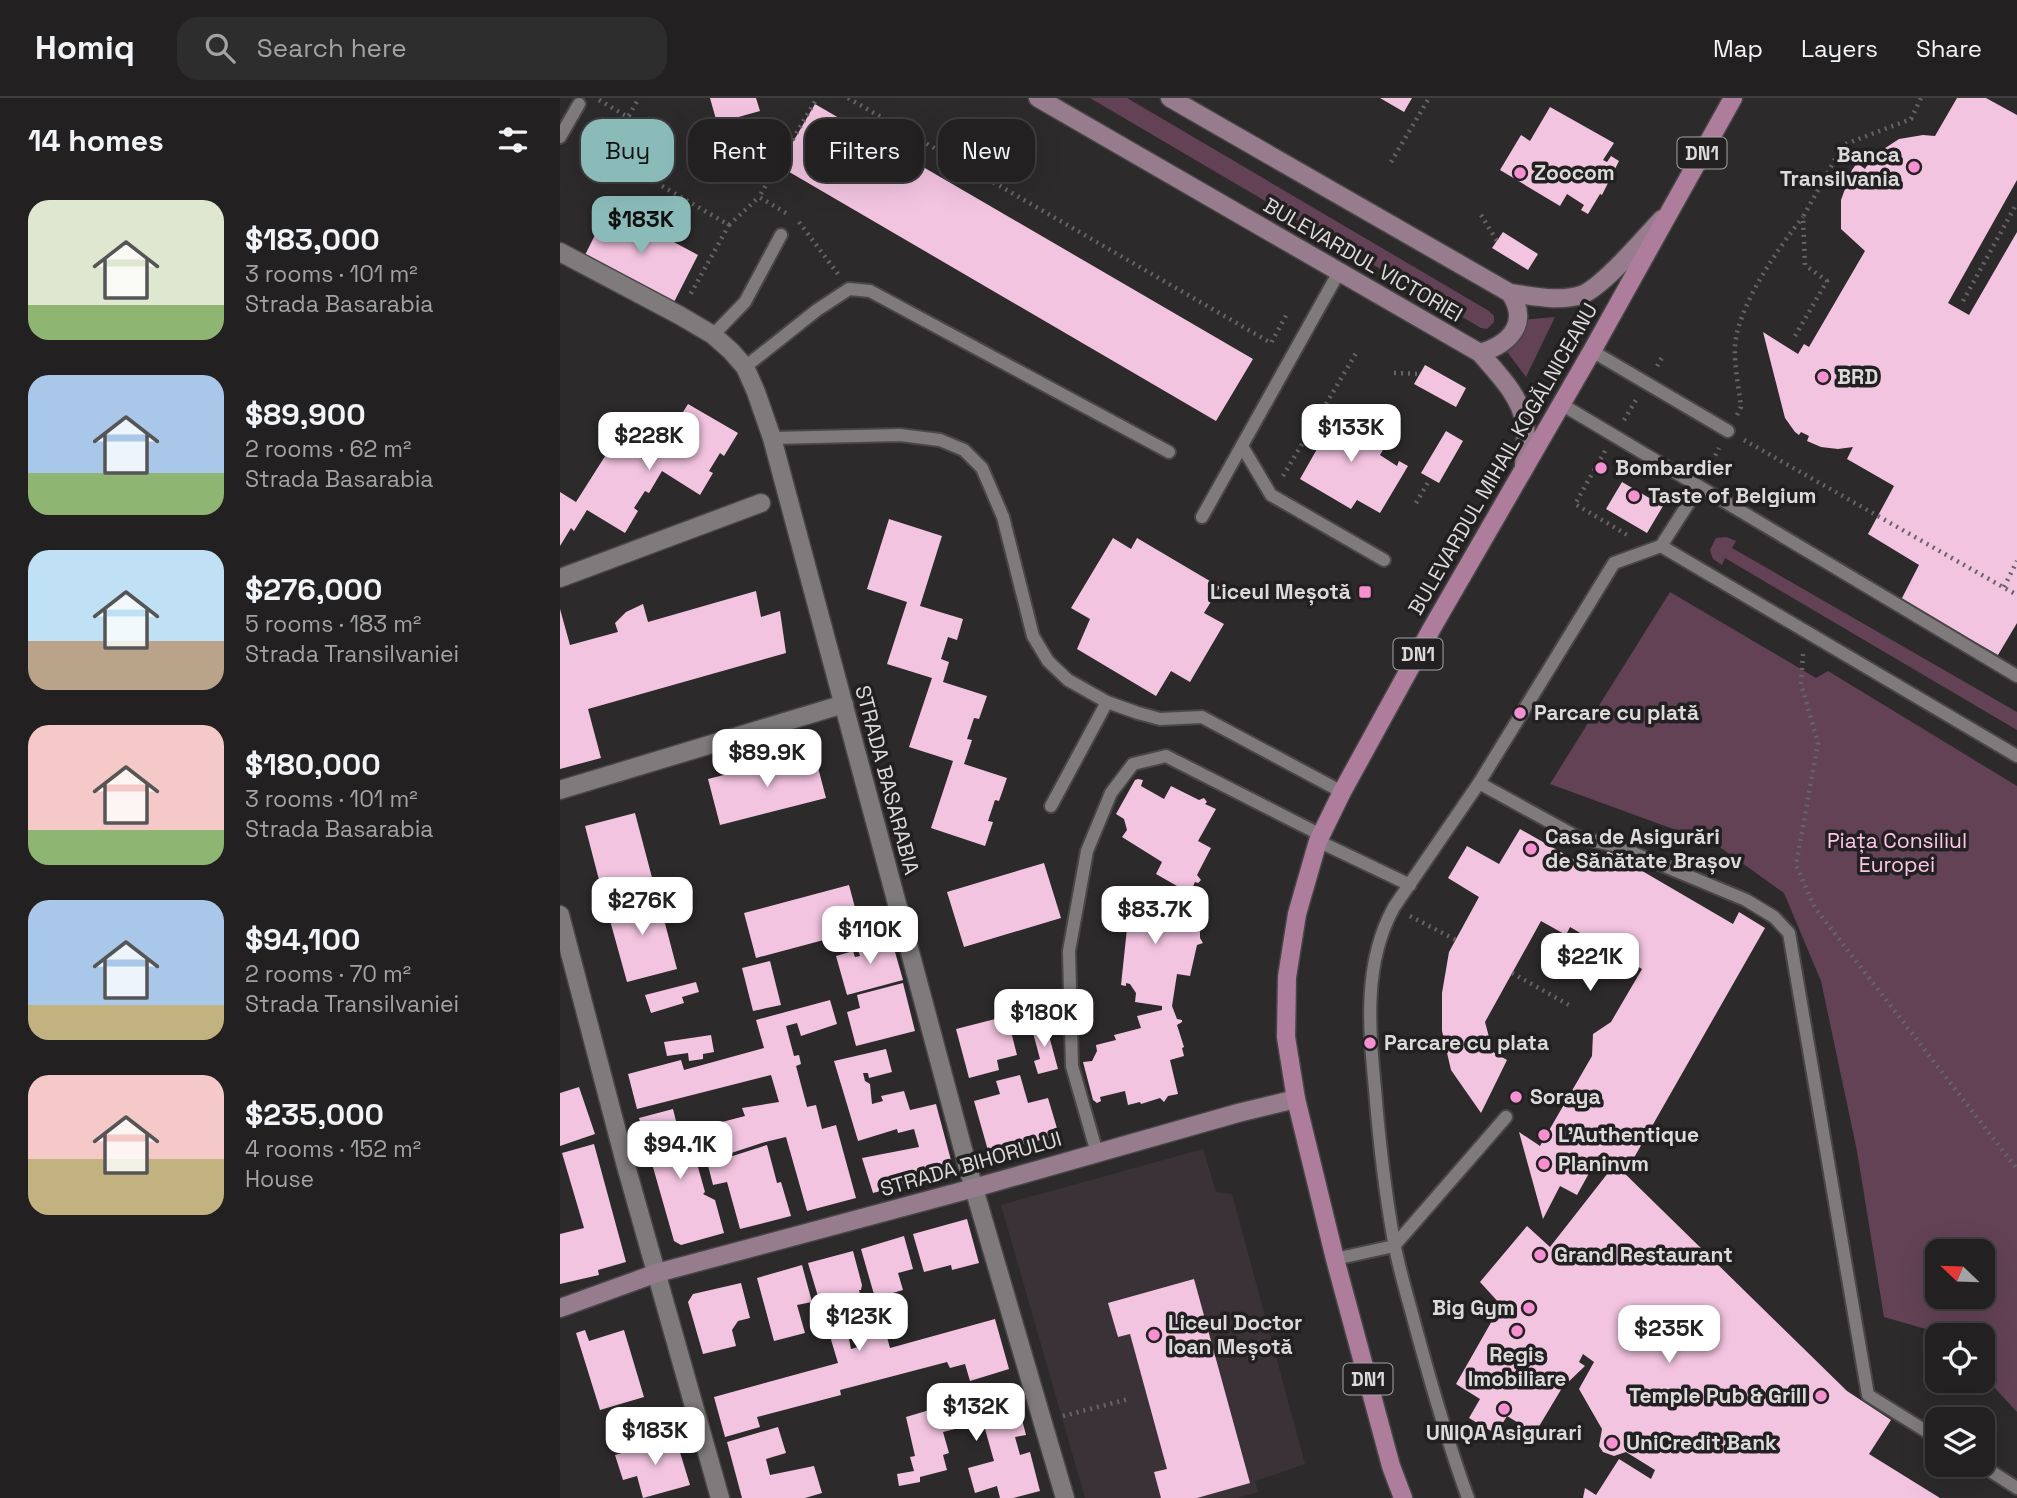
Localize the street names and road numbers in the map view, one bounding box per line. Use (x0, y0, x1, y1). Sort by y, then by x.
road number: DN1 (1678, 138, 1726, 168)
street label: BULEVARDUL VICTORIEI (1259, 191, 1468, 328)
street label: BULEVARDUL MIHAIL KOGĂLNICEANU (1402, 298, 1603, 620)
road number: DN1 (1394, 638, 1442, 670)
street label: STRADA BASARABIA (849, 682, 926, 877)
street label: STRADA BIHORULUI (877, 1125, 1065, 1202)
road number: DN1 (1344, 1364, 1392, 1394)

